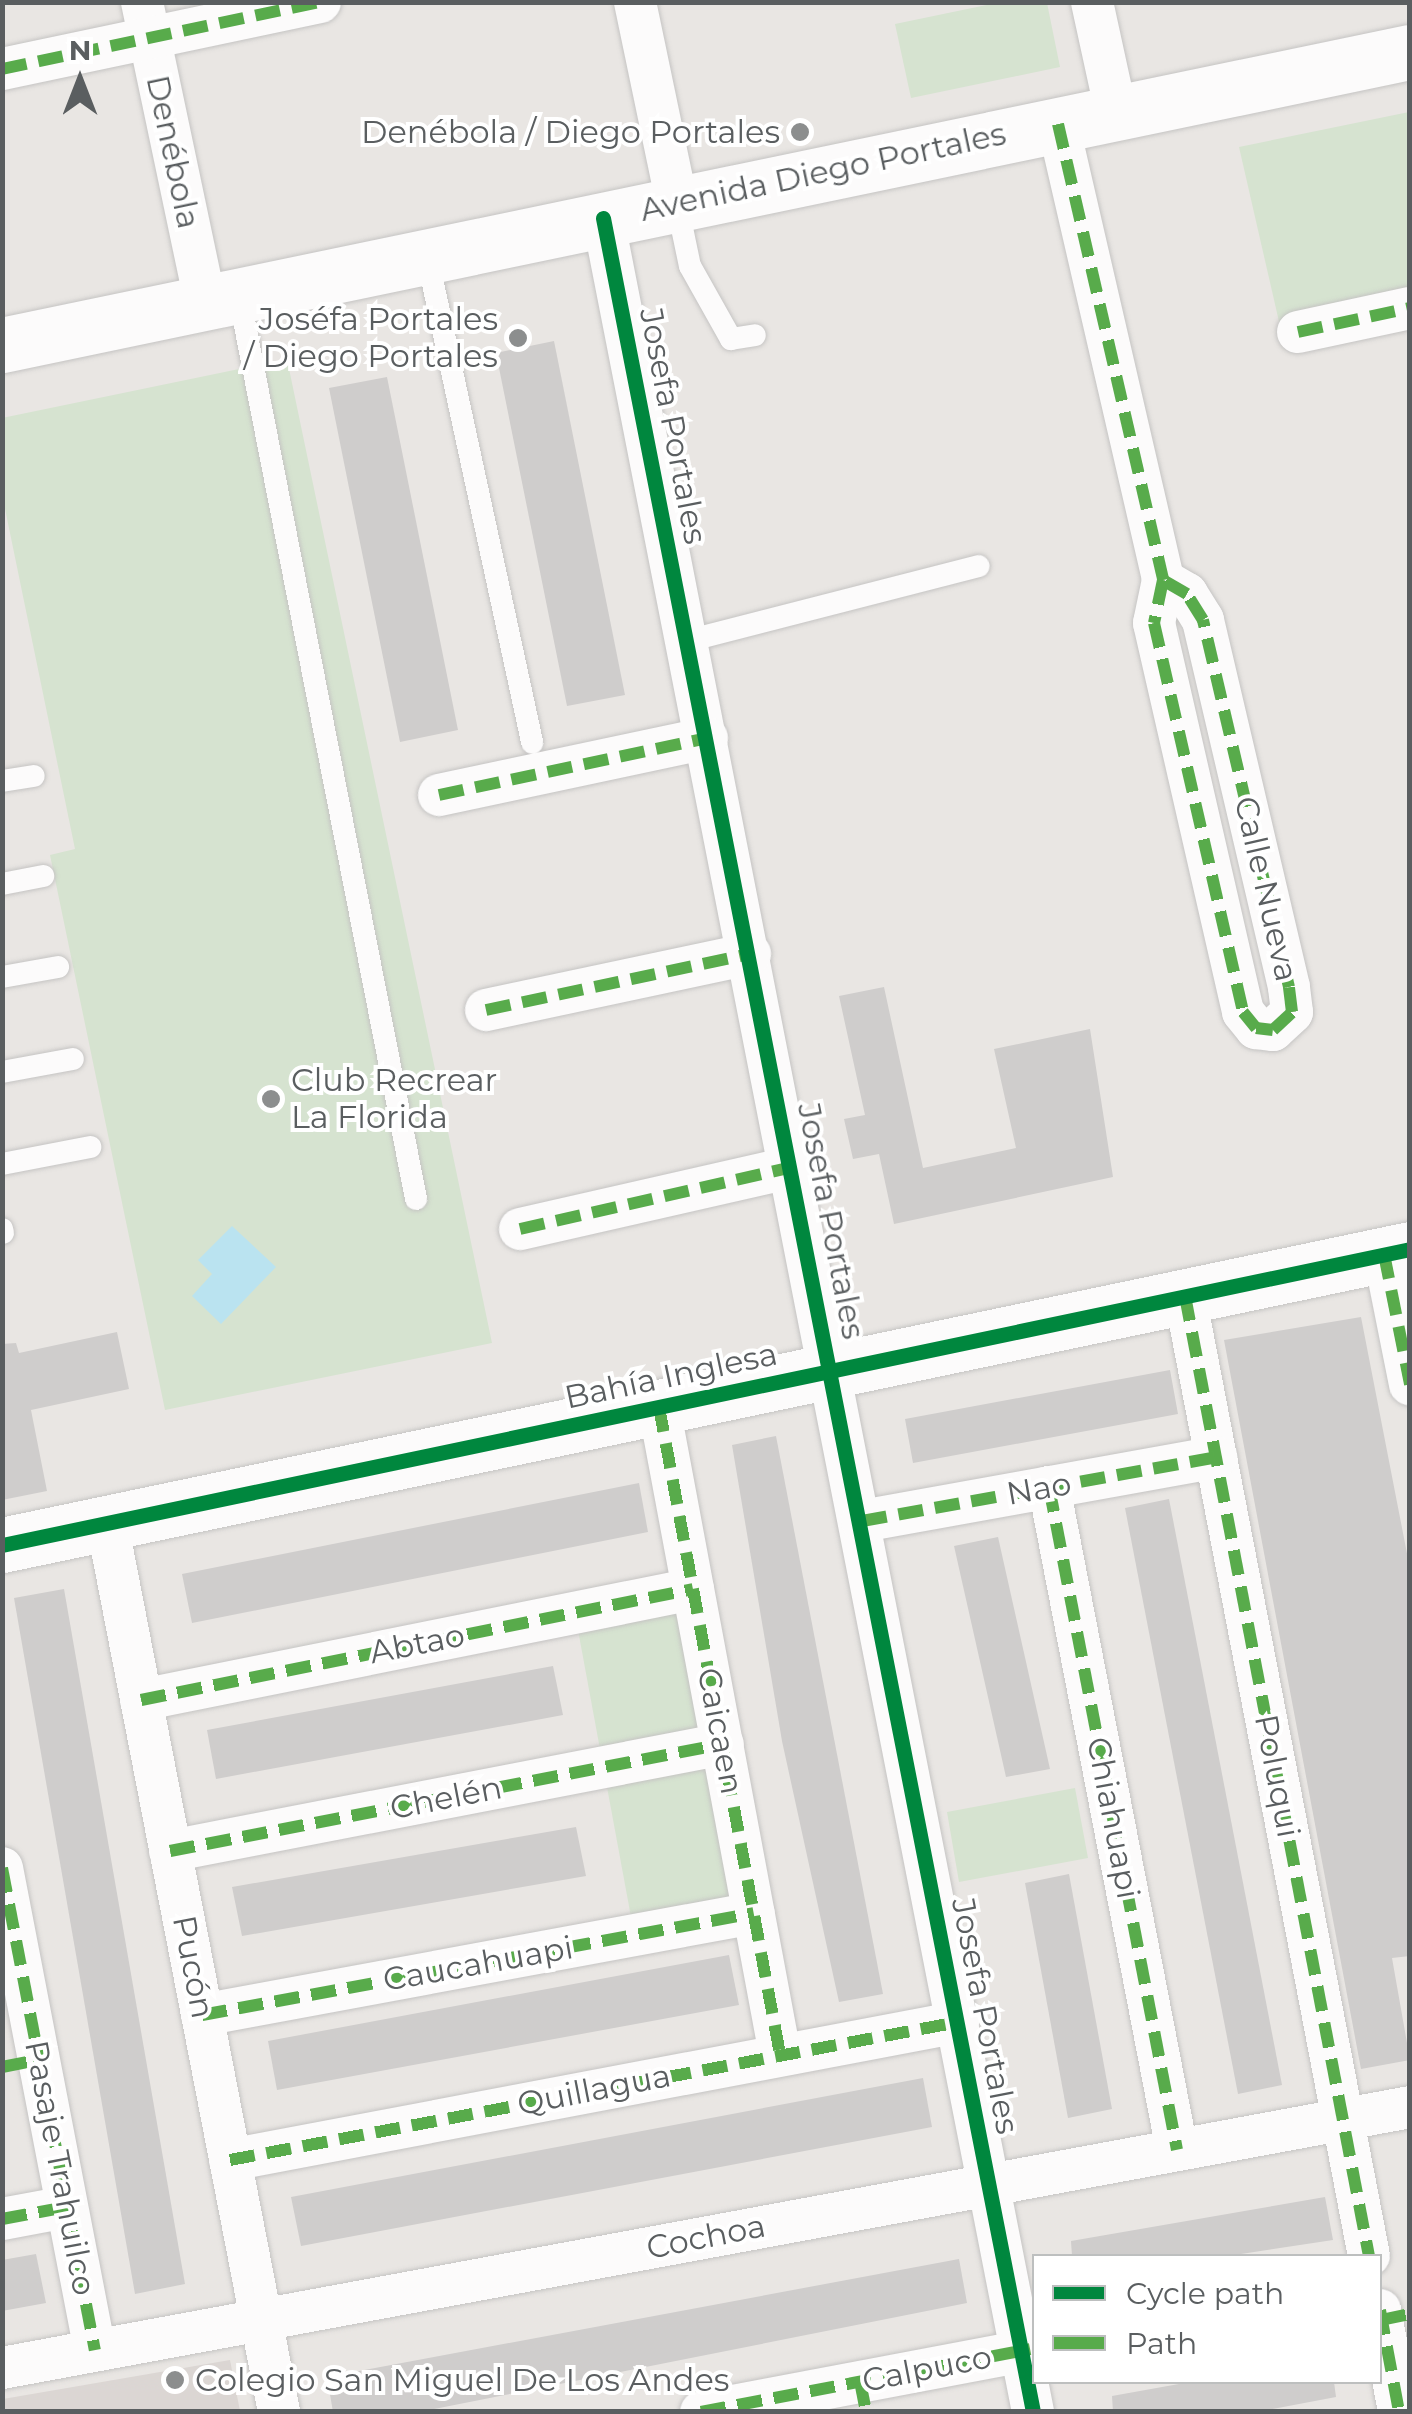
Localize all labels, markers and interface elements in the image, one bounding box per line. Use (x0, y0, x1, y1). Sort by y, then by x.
north arrow (30, 30, 130, 130)
text: N (69, 33, 91, 67)
street label: Denébola (138, 72, 208, 232)
place label: Denébola / Diego Portales (361, 113, 780, 151)
street label: Avenida Diego Portales (637, 114, 1009, 230)
marker: Denébola / Diego Portales (789, 121, 811, 143)
place label: Joséfa Portales / Diego Portales (243, 301, 498, 376)
street label: Josefa Portales (631, 305, 715, 547)
marker: Joséfa Portales / Diego Portales (507, 327, 529, 349)
street label: Calle Nueva (1226, 793, 1306, 985)
place label: Club Recrear La Florida (291, 1062, 497, 1137)
marker: Club Recrear La Florida (260, 1088, 282, 1110)
street label: Josefa Portales (789, 1100, 873, 1342)
street label: Bahía Inglesa (561, 1335, 781, 1417)
street label: Nao (1004, 1464, 1074, 1514)
street label: Abtao (366, 1616, 468, 1672)
street label: Caicaen (689, 1665, 751, 1797)
street label: Poluqui (1246, 1711, 1308, 1841)
street label: Chiahuapi (1078, 1734, 1148, 1902)
street label: Chelén (387, 1768, 505, 1828)
street label: Josefa Portales (943, 1895, 1027, 2137)
street label: Pucón (164, 1912, 222, 2022)
street label: Caucahuapi (380, 1928, 576, 2000)
street label: Pasaje Trahuilco (16, 2037, 104, 2299)
street label: Quillagua (514, 2056, 674, 2124)
street label: Cochoa (643, 2207, 769, 2267)
legend (1032, 2254, 1382, 2384)
text: Cycle path (1126, 2275, 1284, 2312)
text: Path (1126, 2325, 1197, 2362)
street label: Calpuco (859, 2338, 995, 2400)
place label: Colegio San Miguel De Los Andes (195, 2361, 729, 2399)
marker: Colegio San Miguel De Los Andes (164, 2369, 186, 2391)

